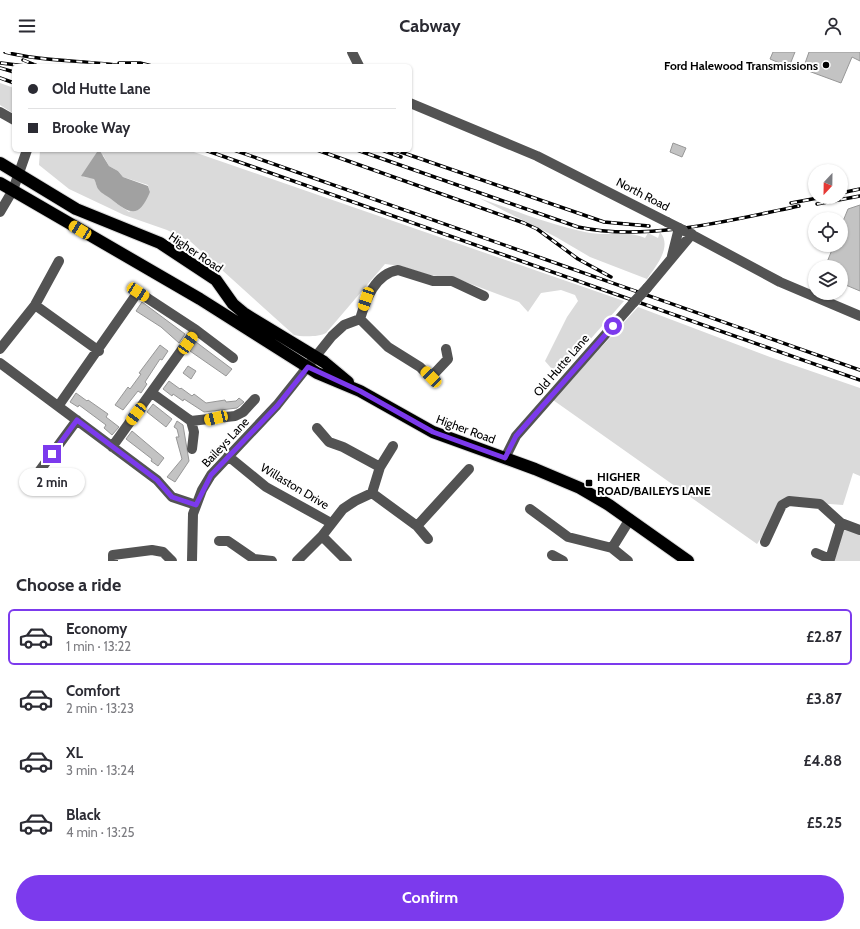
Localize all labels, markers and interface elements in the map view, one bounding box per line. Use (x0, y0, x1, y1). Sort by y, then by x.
icon: menu (16, 15, 38, 37)
text: Cabway (399, 15, 461, 37)
icon: person (822, 15, 844, 37)
place label: Ford Halewood Transmissions (664, 58, 818, 73)
marker: Ford Halewood Transmissions (821, 60, 831, 70)
text: Old Hutte Lane (52, 80, 151, 98)
text: Brooke Way (52, 119, 130, 137)
north arrow (808, 164, 848, 204)
map controls (808, 164, 848, 300)
street label: North Road (614, 174, 672, 214)
button: locate (808, 212, 848, 252)
car (67, 219, 93, 241)
street label: Higher Road (166, 228, 226, 276)
button: layers (808, 260, 848, 300)
car (125, 280, 151, 304)
car (357, 286, 375, 312)
route start (604, 317, 622, 335)
car (176, 330, 200, 356)
street label: Old Hutte Lane (530, 331, 592, 399)
car (418, 364, 444, 390)
car (124, 401, 148, 427)
car (203, 409, 229, 427)
street label: Higher Road (434, 411, 498, 447)
street label: Baileys Lane (198, 414, 252, 470)
route end (43, 445, 61, 463)
street label: Willaston Drive (258, 460, 332, 512)
callout: 2 min (19, 468, 85, 496)
place label: HIGHER ROAD/BAILEYS LANE (597, 469, 711, 498)
text: 2 min (36, 474, 68, 490)
marker: HIGHER ROAD/BAILEYS LANE (584, 478, 594, 488)
text: Choose a ride (16, 574, 121, 596)
icon: car (18, 619, 54, 655)
text: Economy (66, 620, 127, 638)
text: £2.87 (806, 628, 842, 646)
text: 1 min · 13:22 (66, 638, 131, 654)
icon: car (18, 681, 54, 717)
text: Comfort (66, 682, 120, 700)
text: £3.87 (806, 690, 842, 708)
text: 2 min · 13:23 (66, 700, 134, 716)
icon: car (18, 743, 54, 779)
text: XL (66, 744, 83, 762)
text: £4.88 (803, 752, 842, 770)
text: 3 min · 13:24 (66, 762, 135, 778)
icon: car (18, 805, 54, 841)
text: Black (66, 806, 101, 824)
text: £5.25 (807, 814, 842, 832)
text: 4 min · 13:25 (66, 824, 135, 840)
button: Confirm (16, 875, 844, 921)

